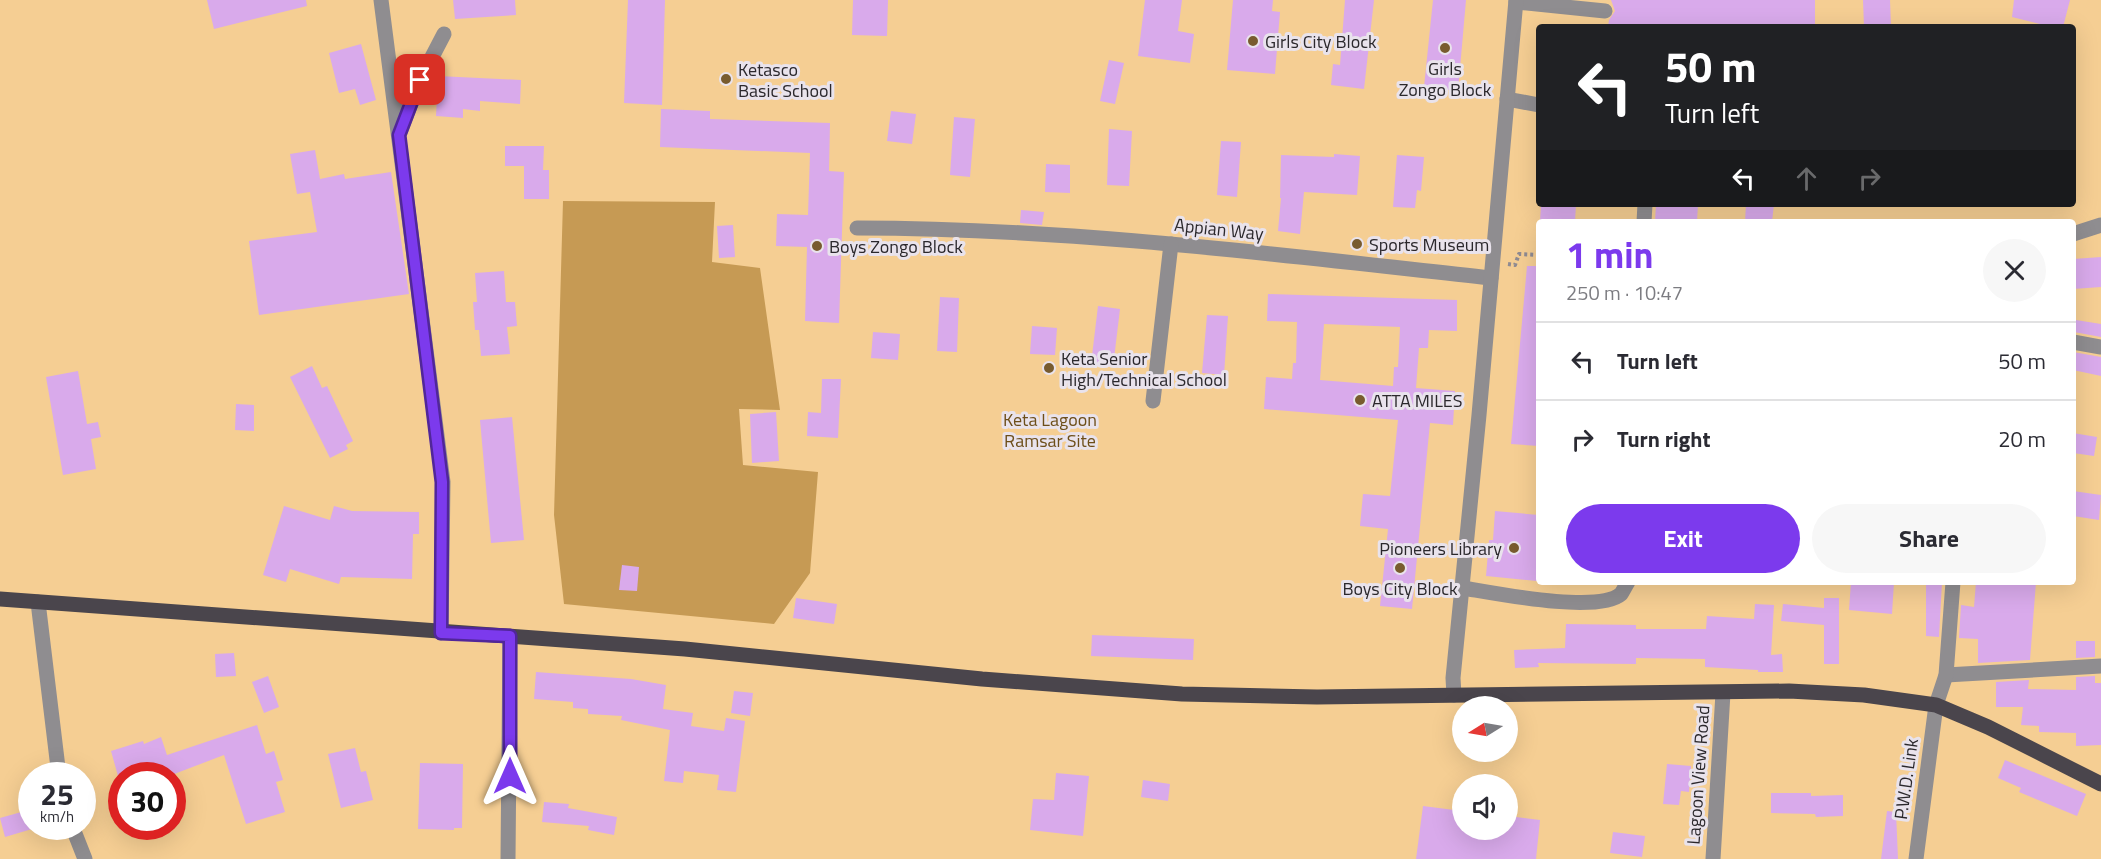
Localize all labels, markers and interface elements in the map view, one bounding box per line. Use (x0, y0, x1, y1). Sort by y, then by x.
place label: Girls City Block (1265, 28, 1377, 55)
marker: Girls City Block (1246, 34, 1260, 48)
text: 50 m (1665, 34, 1757, 98)
marker: Girls Zongo Block (1438, 41, 1452, 55)
icon: left (1566, 48, 1644, 126)
pin (394, 54, 445, 105)
place label: Girls Zongo Block (1399, 55, 1492, 103)
place label: Ketasco Basic School (738, 56, 833, 104)
icon: arrive (403, 63, 436, 96)
marker: Ketasco Basic School (719, 72, 733, 86)
text: Turn left (1665, 92, 1759, 133)
icon: left (1727, 162, 1760, 195)
icon: ahead (1790, 162, 1823, 195)
icon: right (1853, 162, 1886, 195)
street label: Appian Way (1173, 211, 1265, 247)
text: 1 min (1566, 227, 1653, 282)
place label: Sports Museum (1369, 231, 1489, 258)
place label: Boys Zongo Block (829, 233, 963, 260)
marker: Sports Museum (1350, 237, 1364, 251)
marker: Boys Zongo Block (810, 239, 824, 253)
button: close (1983, 239, 2046, 302)
text: 250 m · 10:47 (1566, 277, 1683, 308)
text: Turn left (1617, 344, 1698, 378)
text: 50 m (1998, 344, 2046, 378)
place label: Keta Senior High/Technical School (1061, 345, 1227, 393)
icon: left (1566, 345, 1599, 378)
marker: Keta Senior High/Technical School (1042, 361, 1056, 375)
place label: ATTA MILES (1372, 387, 1463, 414)
marker: ATTA MILES (1353, 393, 1367, 407)
park label: Keta Lagoon Ramsar Site (1003, 406, 1097, 454)
text: Turn right (1617, 422, 1711, 456)
text: 20 m (1998, 422, 2046, 456)
icon: right (1566, 423, 1599, 456)
button: Exit (1566, 504, 1800, 573)
button: Share (1812, 504, 2046, 573)
place label: Pioneers Library (1379, 535, 1502, 562)
marker: Pioneers Library (1507, 541, 1521, 555)
marker: Boys City Block (1393, 561, 1407, 575)
place label: Boys City Block (1342, 575, 1458, 602)
north arrow (1452, 696, 1518, 762)
map controls (1452, 696, 1518, 840)
street label: Lagoon View Road (1680, 704, 1716, 846)
street label: P.W.D. Link (1887, 736, 1925, 821)
position arrow (478, 744, 542, 808)
speed limit sign: 30 (108, 762, 186, 840)
text: 25 (40, 771, 74, 817)
button: sound (1452, 774, 1518, 840)
text: km/h (40, 805, 74, 828)

